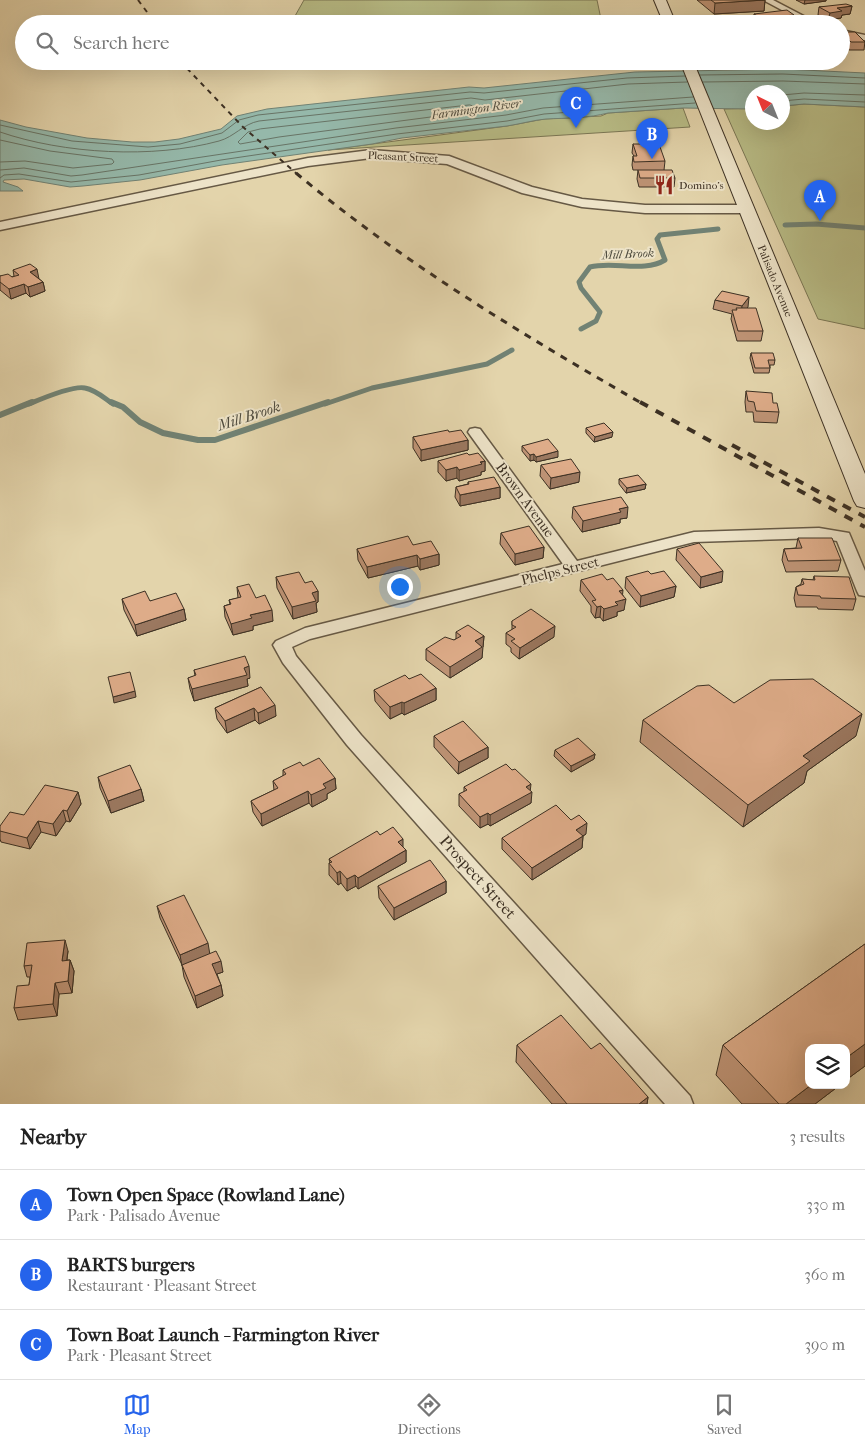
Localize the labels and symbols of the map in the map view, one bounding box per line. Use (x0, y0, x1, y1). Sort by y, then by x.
north arrow (745, 85, 790, 130)
pin: C (560, 87, 592, 128)
water label: Farmington River (430, 96, 523, 122)
pin: B (636, 118, 668, 159)
street label: Pleasant Street (367, 149, 439, 165)
restaurant icon: Domino's (653, 174, 675, 196)
place label: Domino's (679, 179, 724, 192)
pin: A (804, 180, 836, 221)
street label: Palisado Avenue (755, 243, 796, 319)
water label: Mill Brook (601, 246, 654, 262)
water label: Mill Brook (214, 397, 283, 435)
street label: Brown Avenue (492, 459, 558, 541)
street label: Phelps Street (519, 553, 601, 589)
your location (387, 574, 413, 600)
street label: Prospect Street (436, 831, 521, 923)

